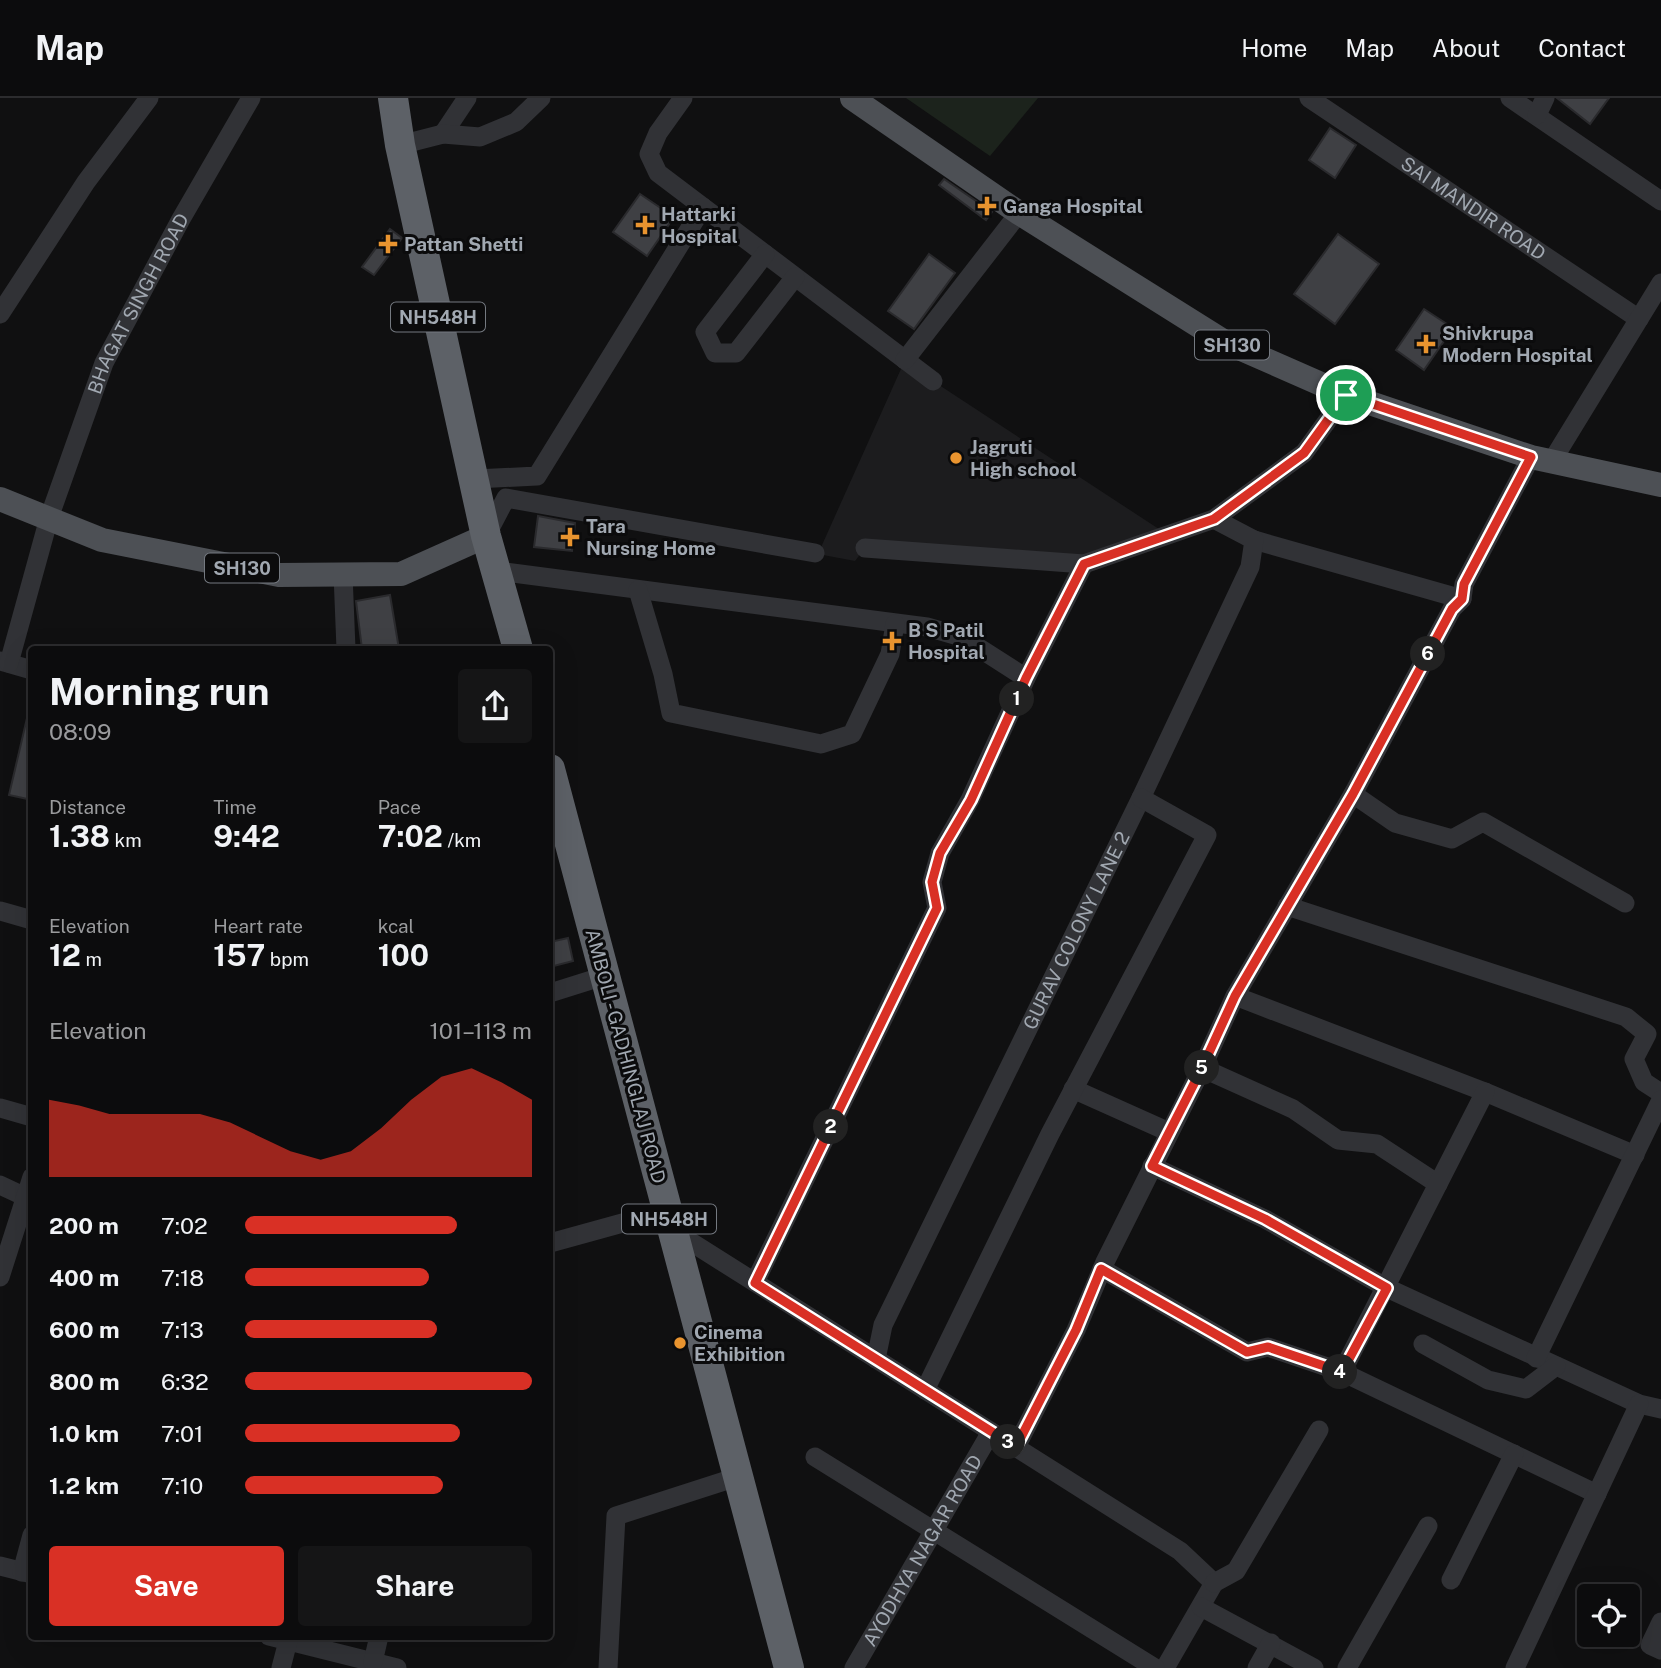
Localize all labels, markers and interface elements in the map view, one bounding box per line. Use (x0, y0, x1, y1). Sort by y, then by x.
text: Map (35, 29, 104, 67)
text: Home (1241, 34, 1307, 62)
text: Map (1345, 34, 1394, 62)
text: About (1432, 34, 1500, 62)
text: Contact (1538, 34, 1626, 62)
street label: SAI MANDIR ROAD (1397, 152, 1550, 264)
place label: Ganga Hospital (1003, 195, 1143, 217)
marker: Ganga Hospital (977, 196, 997, 216)
place label: Hattarki Hospital (661, 203, 738, 247)
street label: BHAGAT SINGH ROAD (83, 209, 193, 397)
marker: Hattarki Hospital (635, 215, 655, 235)
place label: Pattan Shetti (404, 233, 523, 255)
marker: Pattan Shetti (378, 234, 398, 254)
road number: NH548H (391, 302, 485, 331)
place label: Shivkrupa Modern Hospital (1442, 322, 1593, 366)
road number: SH130 (1195, 330, 1269, 360)
marker: Shivkrupa Modern Hospital (1416, 334, 1436, 354)
pin (1316, 365, 1376, 425)
icon: arrive (1327, 376, 1365, 414)
place label: Jagruti High school (970, 436, 1077, 480)
marker: Jagruti High school (948, 450, 964, 466)
place label: Tara Nursing Home (586, 515, 716, 559)
marker: Tara Nursing Home (560, 527, 580, 547)
road number: SH130 (205, 554, 279, 582)
place label: B S Patil Hospital (908, 619, 985, 663)
marker: B S Patil Hospital (882, 631, 902, 651)
pin: 6 (1410, 636, 1446, 672)
text: 6 (1421, 642, 1434, 664)
text: Morning run (49, 669, 270, 714)
button: share (458, 669, 532, 743)
pin: 1 (1000, 682, 1034, 716)
text: 1 (1012, 687, 1021, 709)
text: 08:09 (49, 718, 111, 745)
text: Distance (49, 796, 126, 818)
text: Time (213, 796, 257, 818)
text: Pace (378, 796, 421, 818)
text: 1.38 (49, 818, 110, 854)
text: 9:42 (213, 818, 280, 854)
text: 7:02 (378, 818, 443, 854)
street label: GURAV COLONY LANE 2 (1018, 828, 1134, 1033)
text: km (110, 829, 142, 851)
text: /km (443, 829, 481, 851)
text: Elevation (49, 915, 130, 937)
text: Heart rate (213, 915, 303, 937)
text: kcal (378, 915, 414, 937)
street label: AMBOLI - GADHINGLAJ ROAD (581, 926, 671, 1186)
text: 12 (49, 937, 81, 973)
text: 157 (213, 937, 265, 973)
text: 100 (378, 937, 429, 973)
text: m (81, 948, 102, 970)
text: bpm (265, 948, 309, 970)
text: Elevation (49, 1017, 147, 1044)
text: 101–113 m (429, 1017, 532, 1044)
pin: 5 (1184, 1051, 1220, 1086)
text: 5 (1195, 1056, 1208, 1078)
pin: 2 (814, 1110, 848, 1144)
text: 2 (824, 1115, 837, 1137)
road number: NH548H (622, 1204, 716, 1234)
text: 200 m (49, 1212, 119, 1239)
text: 7:02 (161, 1212, 208, 1239)
text: 400 m (49, 1264, 119, 1291)
text: 7:18 (161, 1264, 204, 1291)
text: 600 m (49, 1316, 119, 1343)
text: 7:13 (161, 1316, 204, 1343)
place label: Cinema Exhibition (694, 1321, 785, 1365)
marker: Cinema Exhibition (672, 1335, 688, 1351)
pin: 4 (1322, 1354, 1358, 1390)
text: 4 (1333, 1360, 1346, 1382)
text: 800 m (49, 1368, 120, 1395)
text: 6:32 (161, 1368, 209, 1395)
text: 1.0 km (49, 1420, 119, 1447)
text: 7:01 (161, 1420, 203, 1447)
pin: 3 (990, 1424, 1026, 1460)
text: 3 (1001, 1430, 1014, 1452)
street label: AYODHYA NAGAR ROAD (858, 1451, 986, 1650)
text: 1.2 km (49, 1472, 119, 1499)
text: 7:10 (161, 1472, 203, 1499)
button: Save (49, 1546, 284, 1626)
button: Share (298, 1546, 532, 1626)
map controls (1577, 1584, 1640, 1647)
button: locate (1577, 1584, 1640, 1647)

